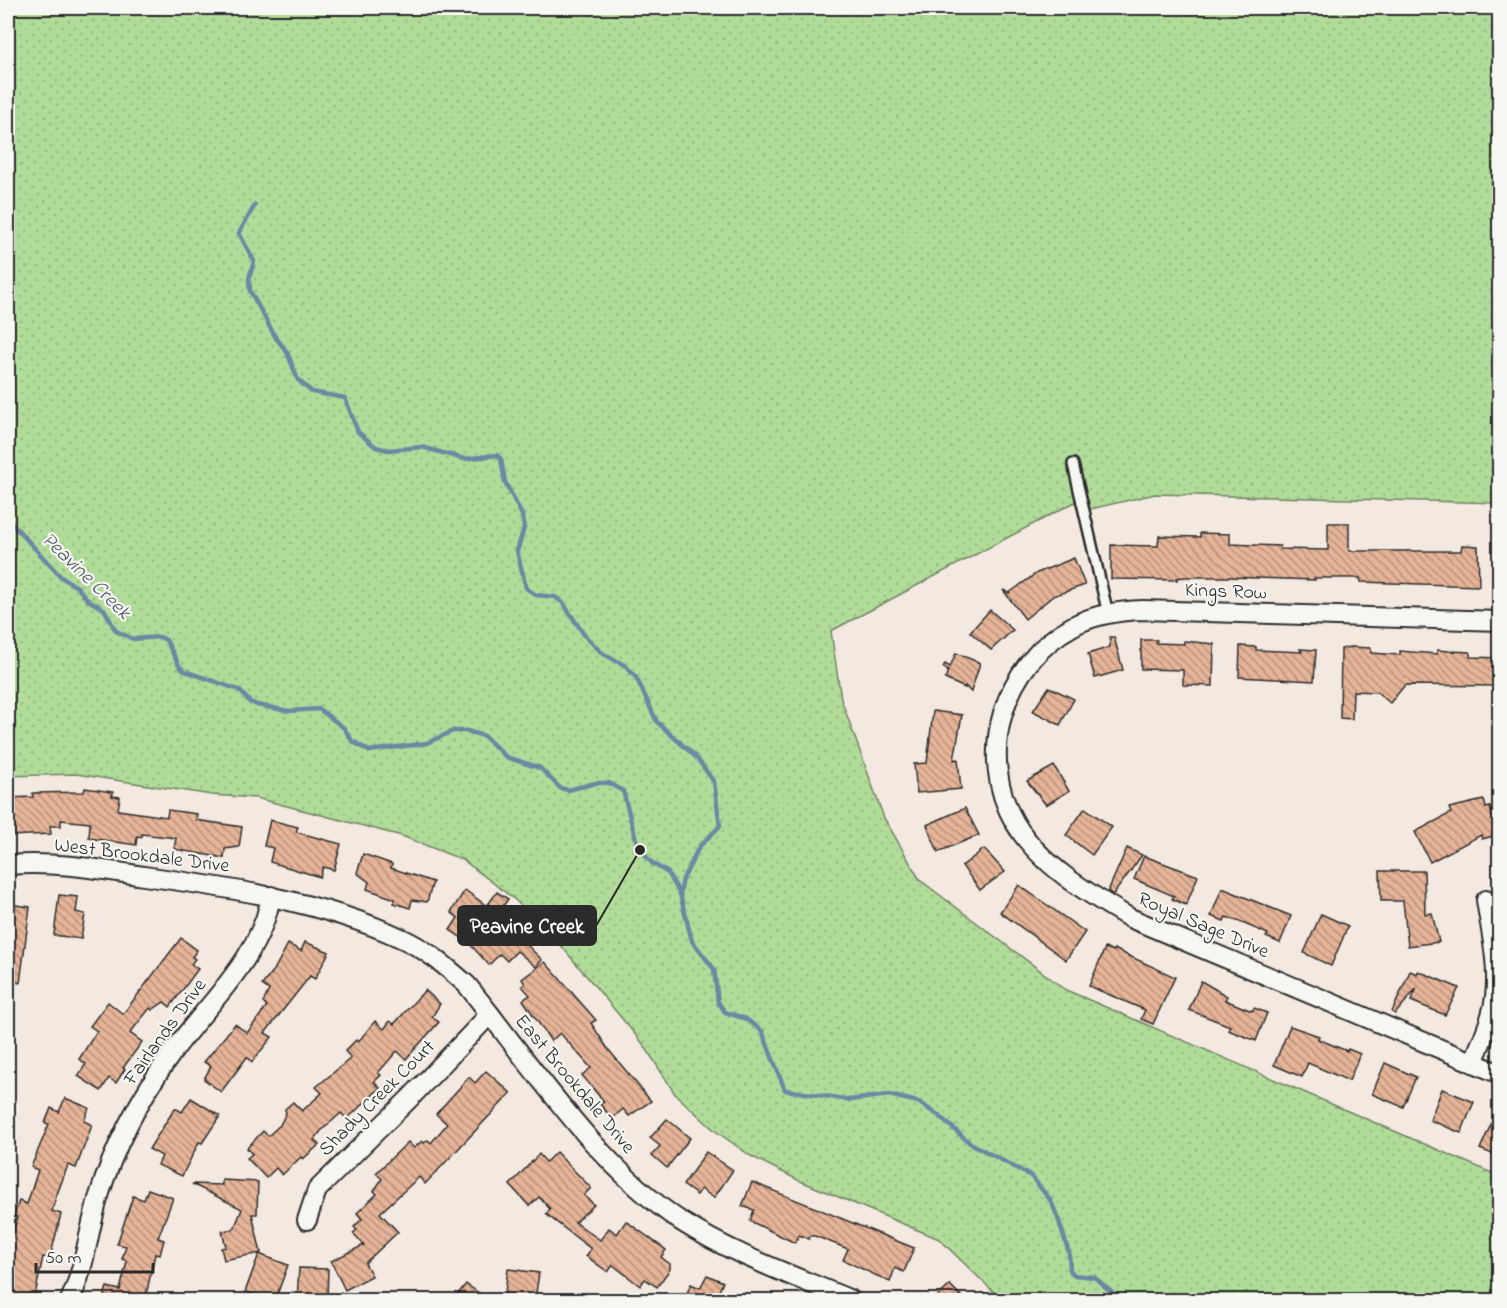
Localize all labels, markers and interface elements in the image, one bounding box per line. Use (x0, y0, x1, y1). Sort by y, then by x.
water label: Peavine Creek (34, 526, 138, 628)
street label: Kings Row (1184, 577, 1267, 609)
street label: West Brookdale Drive (53, 831, 231, 882)
street label: Royal Sage Drive (1132, 886, 1273, 968)
callout: Peavine Creek (458, 906, 596, 945)
text: Peavine Creek (470, 913, 585, 943)
street label: Fairlands Drive (117, 973, 215, 1093)
street label: East Brookdale Drive (507, 1008, 641, 1161)
street label: Shady Creek Court (313, 1034, 443, 1164)
scale bar (36, 1236, 153, 1274)
text: 50 m (45, 1246, 82, 1272)

